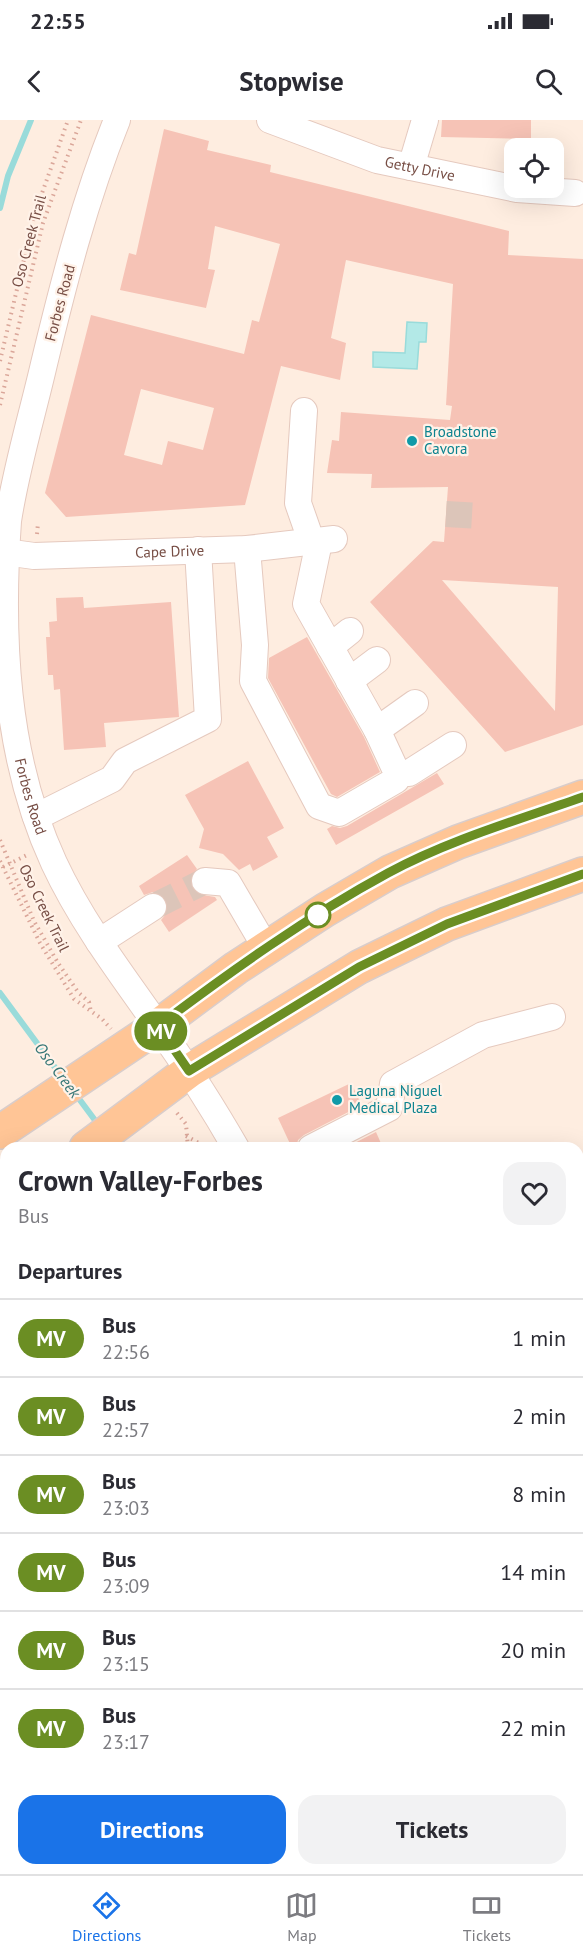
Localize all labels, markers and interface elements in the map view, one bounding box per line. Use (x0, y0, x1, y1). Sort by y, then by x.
text: 22:55 (30, 7, 86, 35)
text: Stopwise (239, 64, 344, 98)
icon: back (18, 65, 51, 98)
icon: search (532, 65, 565, 98)
map controls (504, 138, 564, 198)
button: locate (504, 138, 564, 198)
street label: Getty Drive (383, 152, 457, 185)
street label: Oso Creek Trail (7, 192, 50, 289)
street label: Forbes Road (40, 262, 79, 343)
place label: Broadstone Cavora (424, 422, 497, 458)
marker: Broadstone Cavora (405, 434, 419, 448)
street label: Cape Drive (135, 540, 205, 562)
street label: Forbes Road (11, 756, 51, 837)
street label: Oso Creek Trail (15, 861, 74, 955)
unlabelled marker (305, 902, 331, 928)
line badge: MV (134, 1012, 188, 1050)
text: MV (146, 1018, 176, 1045)
water label: Oso Creek (31, 1038, 86, 1102)
place label: Laguna Niguel Medical Plaza (349, 1081, 443, 1117)
marker: Laguna Niguel Medical Plaza (330, 1093, 344, 1107)
text: Crown Valley-Forbes (18, 1162, 263, 1199)
button: heart (503, 1162, 566, 1225)
text: Bus (18, 1203, 49, 1229)
text: Departures (18, 1257, 122, 1285)
text: Bus (102, 1311, 136, 1339)
text: 1 min (512, 1324, 566, 1352)
text: MV (36, 1325, 66, 1352)
text: 22:56 (102, 1339, 150, 1365)
text: Bus (102, 1389, 136, 1417)
text: 2 min (512, 1402, 566, 1430)
text: MV (36, 1403, 66, 1430)
text: 22:57 (102, 1417, 150, 1443)
text: Bus (102, 1467, 136, 1495)
text: 8 min (512, 1480, 566, 1508)
text: MV (36, 1481, 66, 1508)
text: 23:03 (102, 1495, 150, 1521)
text: Bus (102, 1545, 136, 1573)
text: 14 min (500, 1558, 566, 1586)
text: MV (36, 1559, 66, 1586)
text: 23:09 (102, 1573, 150, 1599)
text: Bus (102, 1623, 136, 1651)
text: 20 min (500, 1636, 566, 1664)
text: MV (36, 1637, 66, 1664)
text: 23:15 (102, 1651, 150, 1677)
text: Bus (102, 1701, 136, 1729)
text: 22 min (500, 1714, 566, 1742)
text: MV (36, 1715, 66, 1742)
text: 23:17 (102, 1729, 150, 1755)
button: Directions (18, 1795, 286, 1864)
button: Tickets (298, 1795, 566, 1864)
tab: Directions (72, 1889, 141, 1945)
tab: Map (285, 1889, 318, 1945)
tab: Tickets (463, 1889, 511, 1945)

